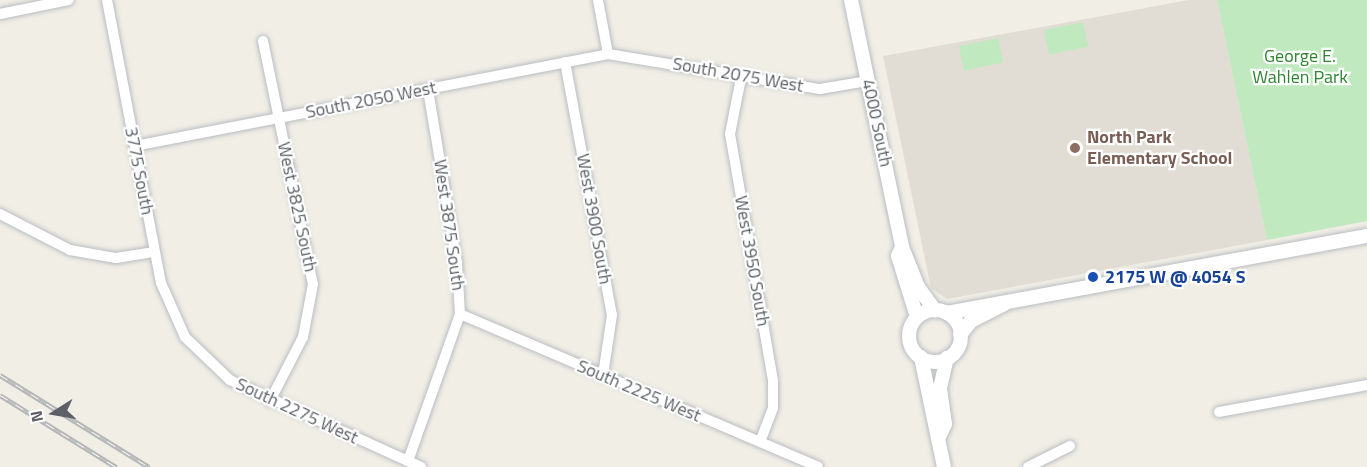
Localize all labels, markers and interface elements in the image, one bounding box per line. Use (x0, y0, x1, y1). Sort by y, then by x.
park label: George E. Wahlen Park (1252, 46, 1348, 88)
street label: South 2075 West (671, 53, 805, 97)
street label: South 2050 West (304, 77, 438, 123)
street label: 4000 South (857, 77, 897, 169)
street label: 3775 South (120, 125, 158, 217)
place label: North Park Elementary School (1087, 127, 1232, 170)
street label: West 3825 South (273, 140, 321, 274)
marker: North Park Elementary School (1068, 141, 1082, 155)
street label: West 3900 South (572, 152, 616, 286)
street label: West 3875 South (429, 158, 469, 292)
street label: West 3950 South (730, 194, 774, 328)
place label: 2175 W @ 4054 S (1105, 266, 1246, 288)
marker: 2175 W @ 4054 S (1086, 270, 1100, 284)
street label: South 2225 West (574, 355, 704, 427)
street label: South 2275 West (232, 373, 362, 449)
north arrow (24, 383, 84, 443)
text: N (23, 409, 49, 424)

